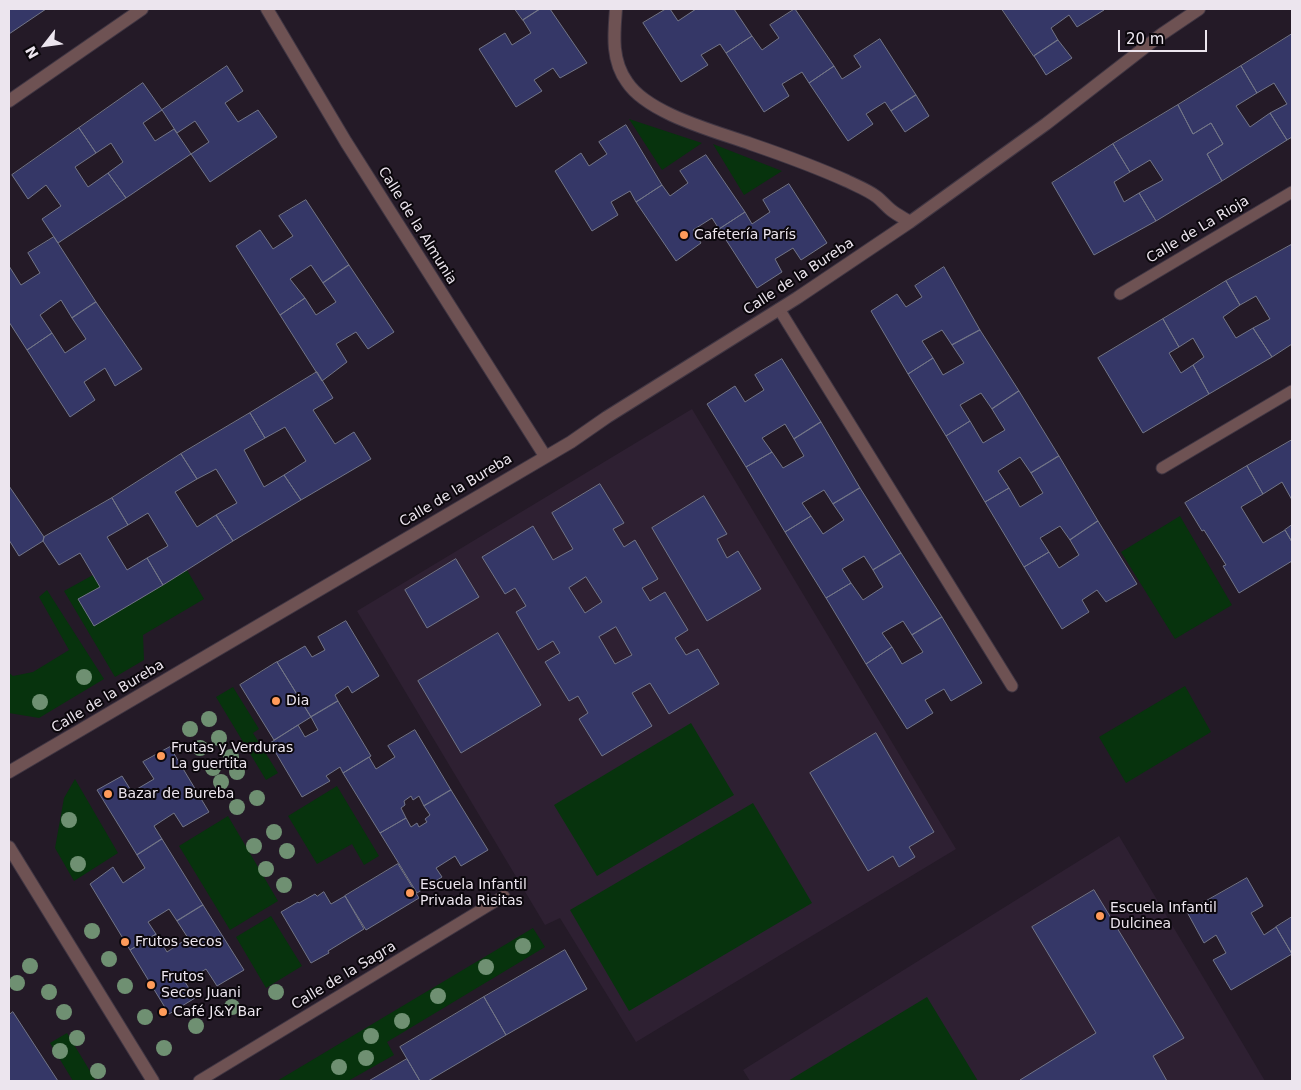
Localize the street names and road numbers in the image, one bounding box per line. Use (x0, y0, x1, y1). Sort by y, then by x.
street label: Calle de la Almunia (374, 164, 460, 288)
street label: Calle de La Rioja (1144, 193, 1252, 267)
street label: Calle de la Bureba (741, 235, 857, 319)
street label: Calle de la Bureba (397, 451, 515, 531)
street label: Calle de la Bureba (49, 657, 167, 737)
street label: Calle de la Sagra (289, 938, 399, 1014)

